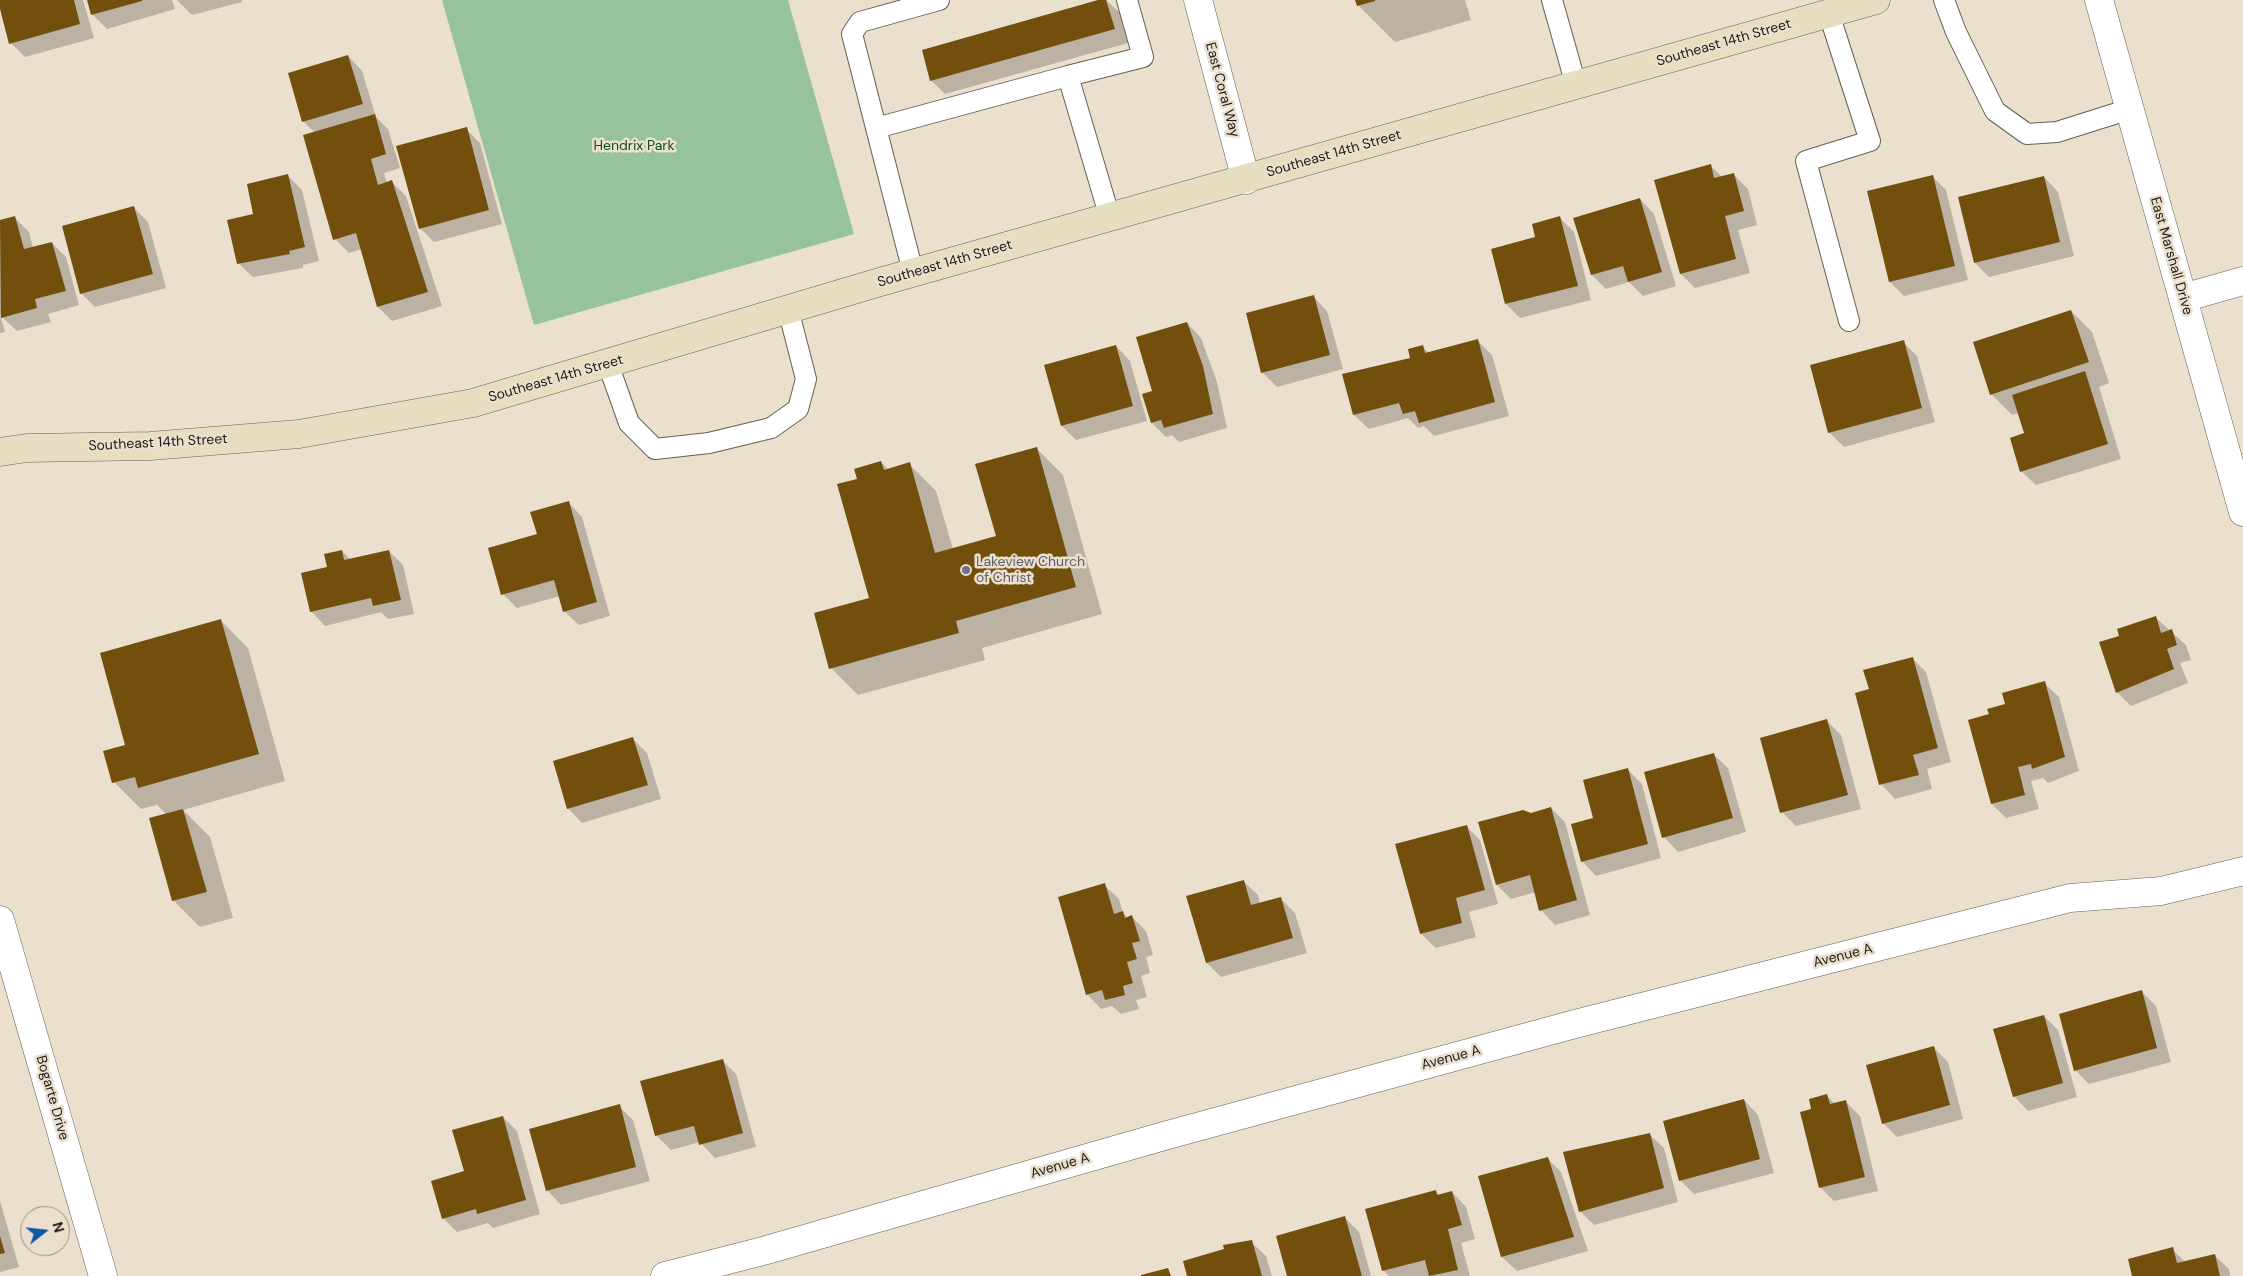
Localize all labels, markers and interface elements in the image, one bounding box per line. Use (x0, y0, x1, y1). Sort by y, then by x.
street label: Southeast 14th Street (1655, 16, 1793, 70)
street label: East Coral Way (1201, 41, 1243, 139)
street label: Southeast 14th Street (1265, 127, 1403, 181)
park label: Hendrix Park (593, 138, 675, 154)
street label: East Marshall Drive (2146, 195, 2196, 317)
street label: Southeast 14th Street (876, 237, 1014, 291)
street label: Southeast 14th Street (487, 352, 625, 406)
street label: Southeast 14th Street (88, 431, 228, 455)
place label: Lakeview Church of Christ (976, 554, 1085, 586)
marker: Lakeview Church of Christ (960, 564, 972, 576)
street label: Avenue A (1812, 941, 1874, 971)
street label: Avenue A (1420, 1042, 1482, 1074)
street label: Bogarte Drive (32, 1054, 72, 1142)
street label: Avenue A (1029, 1150, 1091, 1182)
north arrow (20, 1206, 70, 1256)
text: N (48, 1220, 69, 1235)

